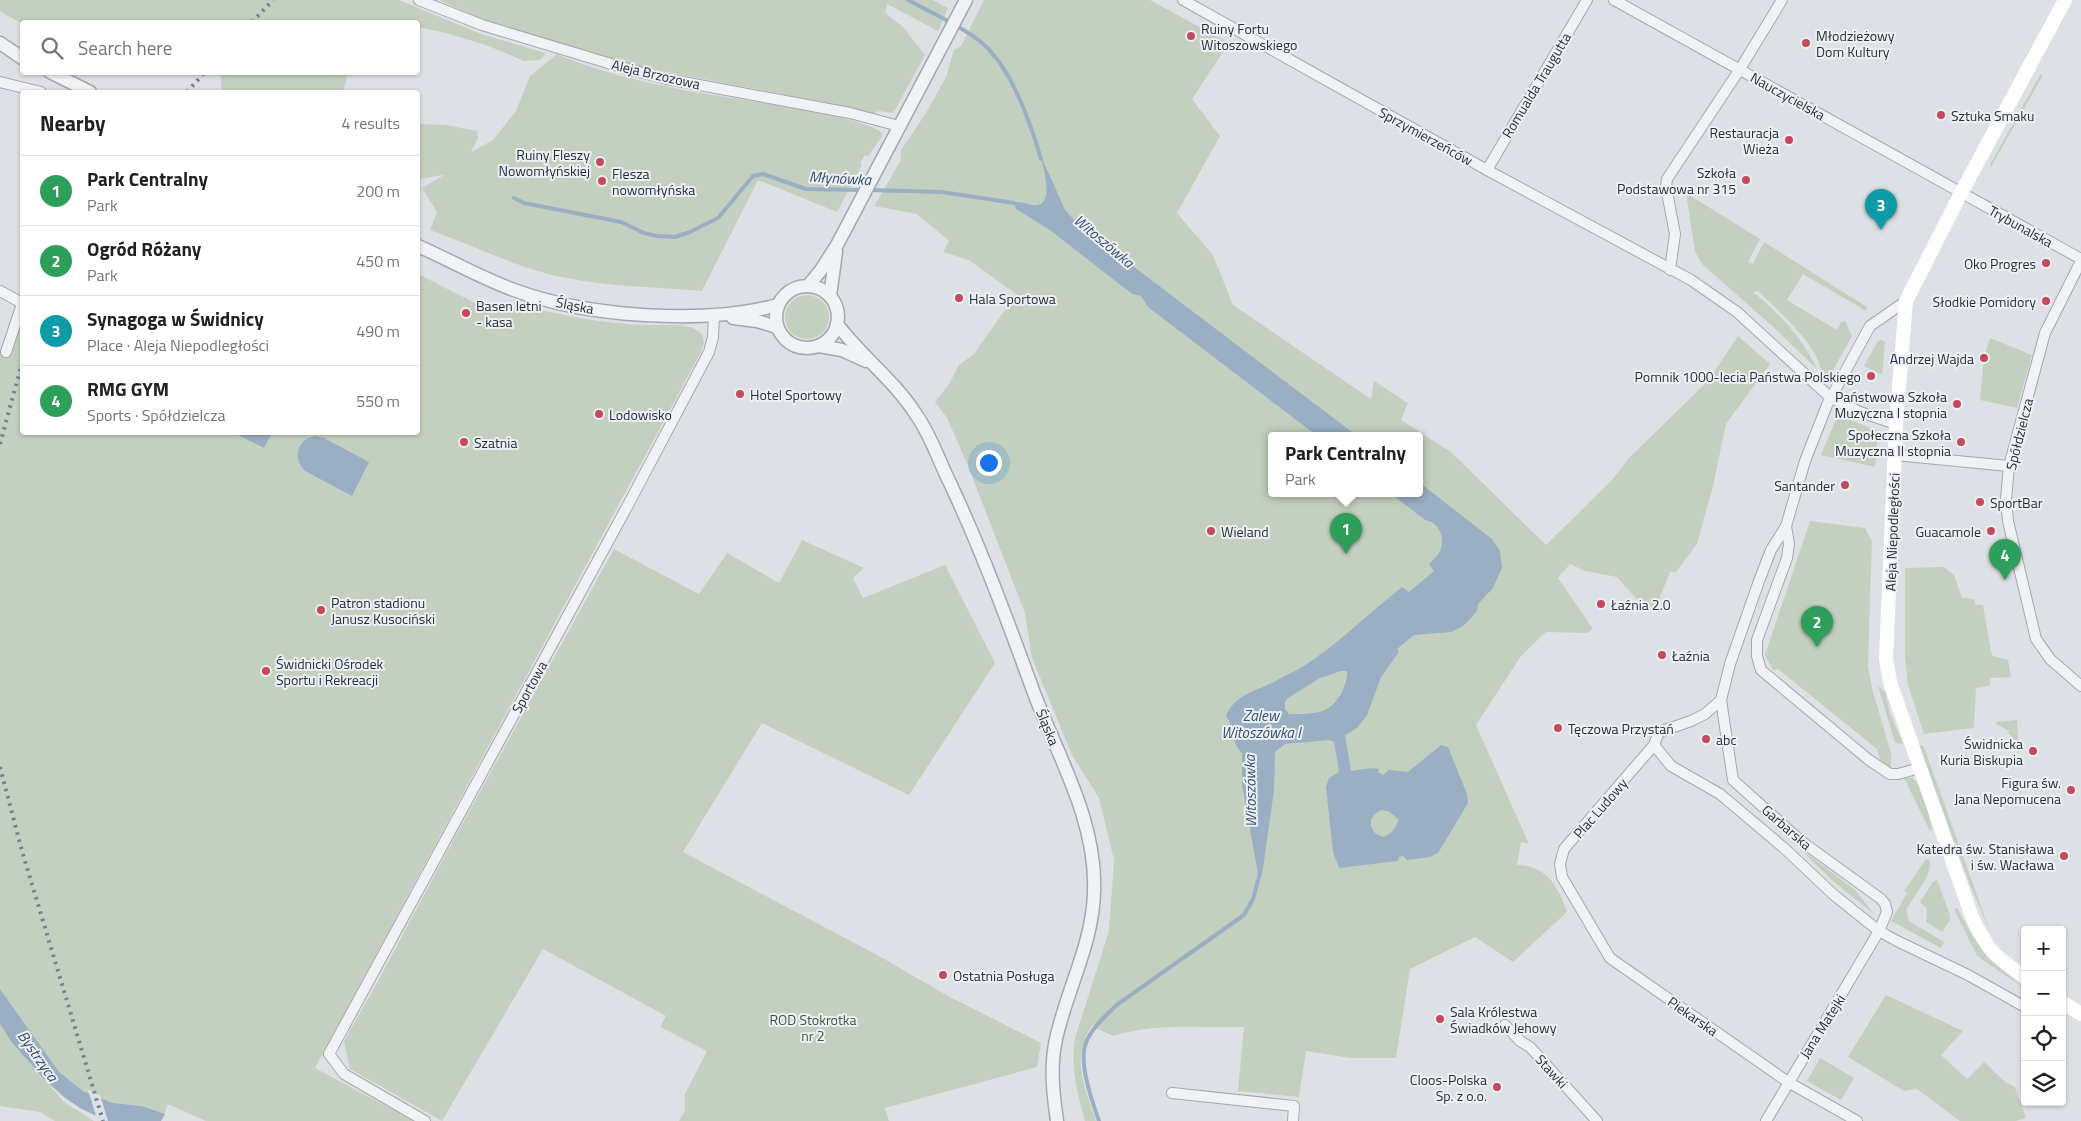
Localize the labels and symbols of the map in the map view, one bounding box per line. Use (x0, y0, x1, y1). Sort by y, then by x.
place label: Ruiny Fortu Witoszowskiego (1201, 18, 1298, 55)
place label: Młodzieżowy Dom Kultury (1816, 25, 1895, 62)
street label: Romualda Traugutta (1496, 28, 1576, 142)
marker: Ruiny Fortu Witoszowskiego (1185, 30, 1197, 42)
marker: Młodzieżowy Dom Kultury (1800, 37, 1812, 49)
street label: Aleja Brzozowa (610, 54, 702, 94)
street label: Nauczycielska (1747, 67, 1829, 125)
street label: Sprzymierzeńców (1375, 101, 1477, 171)
place label: Sztuka Smaku (1951, 105, 2034, 126)
marker: Sztuka Smaku (1935, 109, 1947, 121)
place label: Restauracja Wieża (1710, 122, 1779, 159)
marker: Restauracja Wieża (1783, 134, 1795, 146)
place label: Ruiny Fleszy Nowomłyńskiej (499, 144, 590, 181)
marker: Ruiny Fleszy Nowomłyńskiej (594, 156, 606, 168)
place label: Szkoła Podstawowa nr 315 (1617, 162, 1736, 199)
place label: Flesza nowomłyńska (612, 163, 695, 200)
water label: Młynówka (808, 165, 873, 191)
marker: Szkoła Podstawowa nr 315 (1740, 174, 1752, 186)
marker: Flesza nowomłyńska (596, 175, 608, 187)
pin: 3 (1865, 189, 1897, 230)
street label: Trybunalska (1985, 200, 2057, 252)
water label: Witoszówka (1069, 209, 1140, 274)
place label: Oko Progres (1964, 253, 2036, 274)
marker: Oko Progres (2040, 257, 2052, 269)
place label: Hala Sportowa (969, 288, 1056, 309)
street label: Śląska (554, 291, 596, 319)
place label: Słodkie Pomidory (1933, 291, 2036, 312)
marker: Hala Sportowa (953, 292, 965, 304)
place label: Basen letni - kasa (476, 295, 542, 332)
marker: Słodkie Pomidory (2040, 295, 2052, 307)
marker: Basen letni - kasa (460, 307, 472, 319)
place label: Andrzej Wajda (1890, 348, 1974, 369)
marker: Andrzej Wajda (1978, 352, 1990, 364)
place label: Pomnik 1000-lecia Państwa Polskiego (1635, 366, 1861, 387)
marker: Pomnik 1000-lecia Państwa Polskiego (1865, 370, 1877, 382)
place label: Hotel Sportowy (750, 384, 842, 405)
place label: Państwowa Szkoła Muzyczna I stopnia (1834, 386, 1947, 423)
marker: Hotel Sportowy (734, 388, 746, 400)
street label: Spółdzielcza (2000, 396, 2038, 472)
marker: Państwowa Szkoła Muzyczna I stopnia (1951, 398, 1963, 410)
place label: Lodowisko (609, 404, 672, 425)
marker: Lodowisko (593, 408, 605, 420)
place label: Społeczna Szkoła Muzyczna II stopnia (1835, 424, 1951, 461)
place label: Szatnia (474, 432, 517, 453)
marker: Szatnia (458, 436, 470, 448)
marker: Społeczna Szkoła Muzyczna II stopnia (1955, 436, 1967, 448)
your location (976, 450, 1002, 476)
street label: Aleja Niepodległości (1879, 472, 1905, 592)
place label: Santander (1774, 475, 1835, 496)
marker: Santander (1839, 479, 1851, 491)
place label: SportBar (1990, 492, 2043, 513)
marker: SportBar (1974, 496, 1986, 508)
pin: 1 (1330, 513, 1362, 554)
place label: Wieland (1221, 521, 1269, 542)
place label: Guacamole (1915, 521, 1981, 542)
marker: Wieland (1205, 525, 1217, 537)
marker: Guacamole (1985, 525, 1997, 537)
pin: 4 (1989, 539, 2021, 580)
place label: Patron stadionu Janusz Kusociński (331, 592, 435, 629)
place label: Łaźnia 2.0 (1610, 594, 1671, 615)
marker: Łaźnia 2.0 (1595, 598, 1607, 610)
marker: Patron stadionu Janusz Kusociński (315, 604, 327, 616)
pin: 2 (1801, 606, 1833, 647)
place label: Łaźnia (1671, 645, 1710, 666)
marker: Łaźnia (1656, 649, 1668, 661)
place label: Świdnicki Ośrodek Sportu i Rekreacji (276, 653, 383, 690)
street label: Sportowa (506, 657, 552, 717)
marker: Świdnicki Ośrodek Sportu i Rekreacji (260, 665, 272, 677)
water label: Zalew Witoszówka I (1221, 704, 1302, 744)
street label: Śląska (1031, 705, 1065, 749)
place label: Tęczowa Przystań (1568, 718, 1674, 739)
marker: Tęczowa Przystań (1552, 722, 1564, 734)
place label: abc (1716, 729, 1736, 750)
marker: abc (1700, 733, 1712, 745)
place label: Świdnicka Kuria Biskupia (1940, 733, 2023, 770)
marker: Świdnicka Kuria Biskupia (2027, 745, 2039, 757)
water label: Witoszówka (1238, 753, 1262, 827)
place label: Figura św. Jana Nepomucena (1954, 772, 2061, 809)
street label: Plac Ludowy (1568, 773, 1632, 843)
marker: Figura św. Jana Nepomucena (2065, 784, 2077, 796)
street label: Garbarska (1758, 799, 1816, 855)
place label: Katedra św. Stanisława i św. Wacława (1916, 838, 2054, 875)
marker: Katedra św. Stanisława i św. Wacława (2058, 850, 2070, 862)
place label: Ostatnia Posługa (953, 965, 1054, 986)
marker: Ostatnia Posługa (937, 969, 949, 981)
street label: Jana Matejki (1794, 990, 1850, 1062)
street label: Piekarska (1664, 991, 1722, 1041)
place label: Sala Królestwa Świadków Jehowy (1450, 1001, 1557, 1038)
park label: ROD Stokrotka nr 2 (769, 1009, 857, 1046)
marker: Sala Królestwa Świadków Jehowy (1434, 1013, 1446, 1025)
water label: Bystrzyca (12, 1026, 65, 1087)
street label: Stawki (1531, 1049, 1573, 1093)
place label: Cloos-Polska Sp. z o.o. (1410, 1069, 1487, 1106)
marker: Cloos-Polska Sp. z o.o. (1491, 1081, 1503, 1093)

